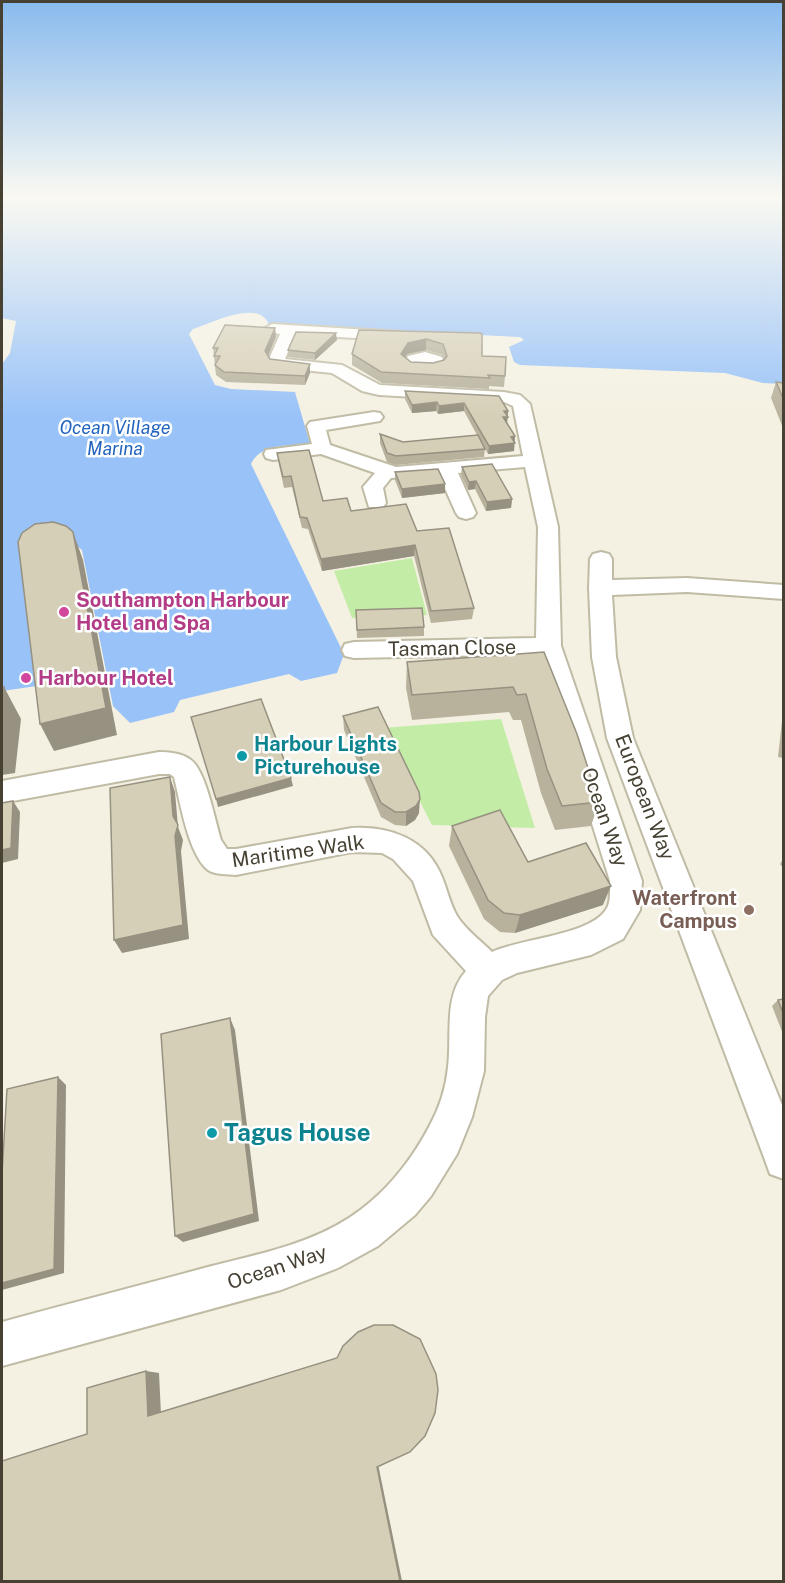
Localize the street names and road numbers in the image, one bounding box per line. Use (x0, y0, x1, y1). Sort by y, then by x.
street label: Tasman Close (388, 635, 516, 661)
street label: European Way (610, 731, 680, 864)
street label: Ocean Way (577, 764, 633, 870)
street label: Maritime Walk (230, 830, 366, 872)
street label: Ocean Way (224, 1240, 330, 1294)

